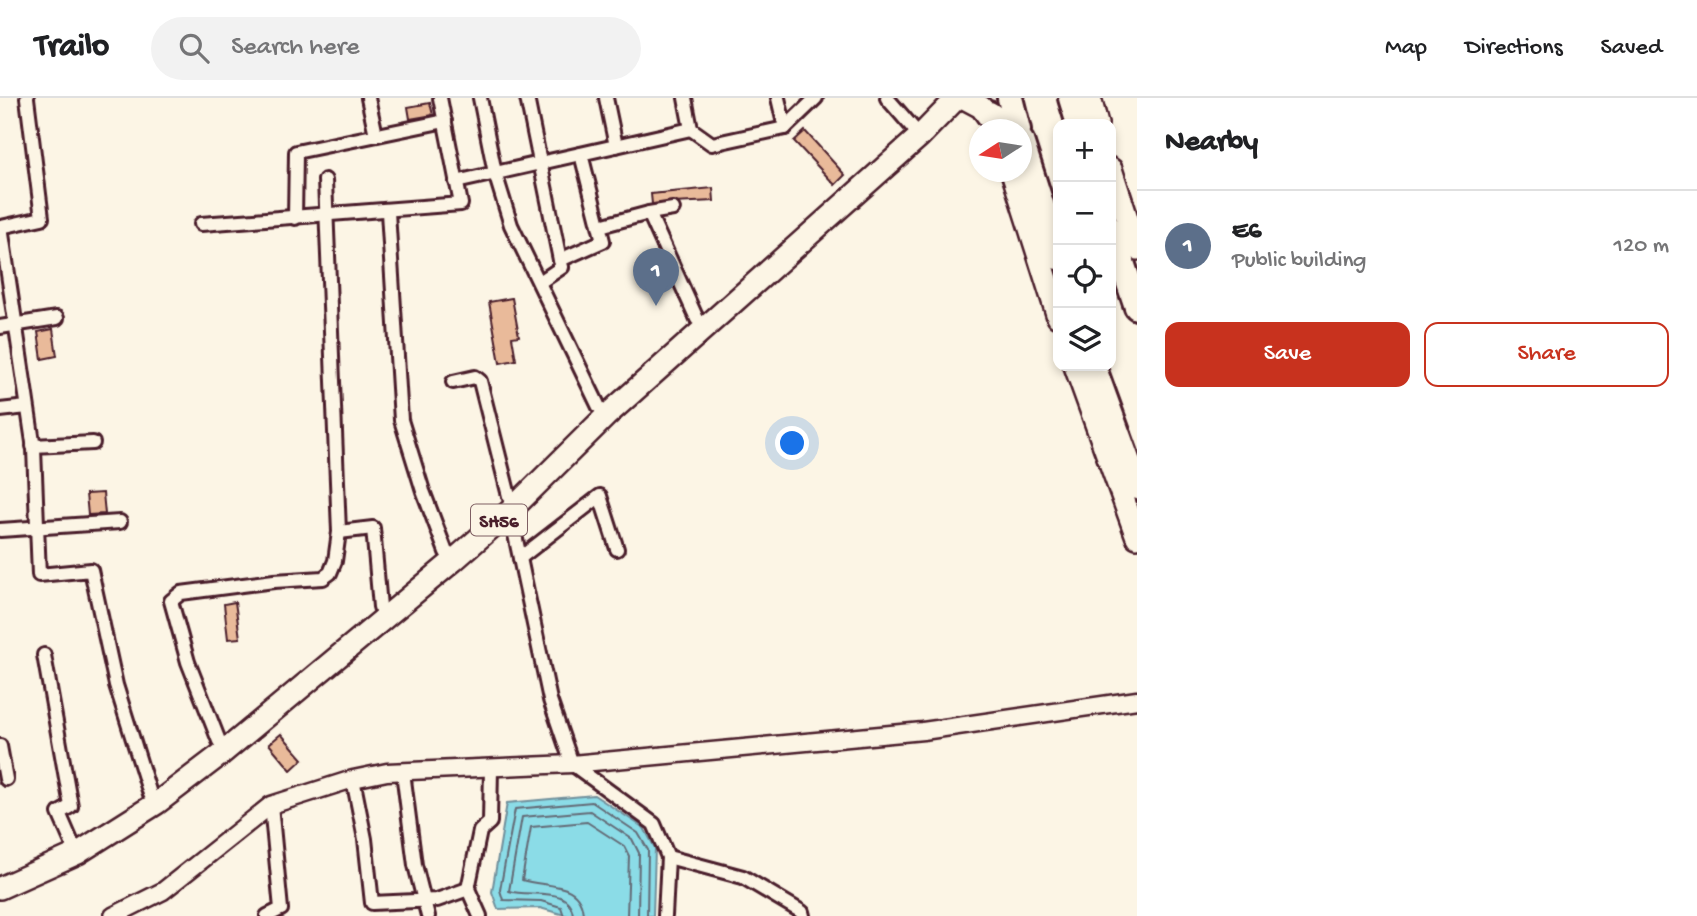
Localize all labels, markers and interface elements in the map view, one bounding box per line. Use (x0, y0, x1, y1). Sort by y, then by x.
search box (151, 17, 641, 80)
text: Trailo (35, 29, 109, 67)
icon: search (175, 29, 213, 67)
text: Search here (231, 33, 359, 64)
text: Map (1385, 34, 1427, 63)
text: Directions (1465, 34, 1563, 63)
text: Saved (1601, 34, 1662, 63)
north arrow (969, 119, 1032, 182)
map controls (1053, 119, 1116, 371)
button: + (1053, 119, 1116, 182)
text: Nearby (1165, 126, 1258, 161)
button: − (1053, 182, 1116, 245)
text: E6 (1232, 217, 1261, 248)
text: 1 (1183, 233, 1193, 260)
text: 120 m (1614, 233, 1669, 260)
button: locate (1053, 245, 1116, 308)
pin: 1 (633, 248, 679, 306)
text: Public building (1232, 248, 1366, 275)
button: layers (1053, 308, 1116, 371)
button: Save (1165, 322, 1410, 387)
button: Share (1424, 322, 1669, 387)
your location (775, 426, 809, 460)
road number: SH56 (471, 504, 527, 536)

